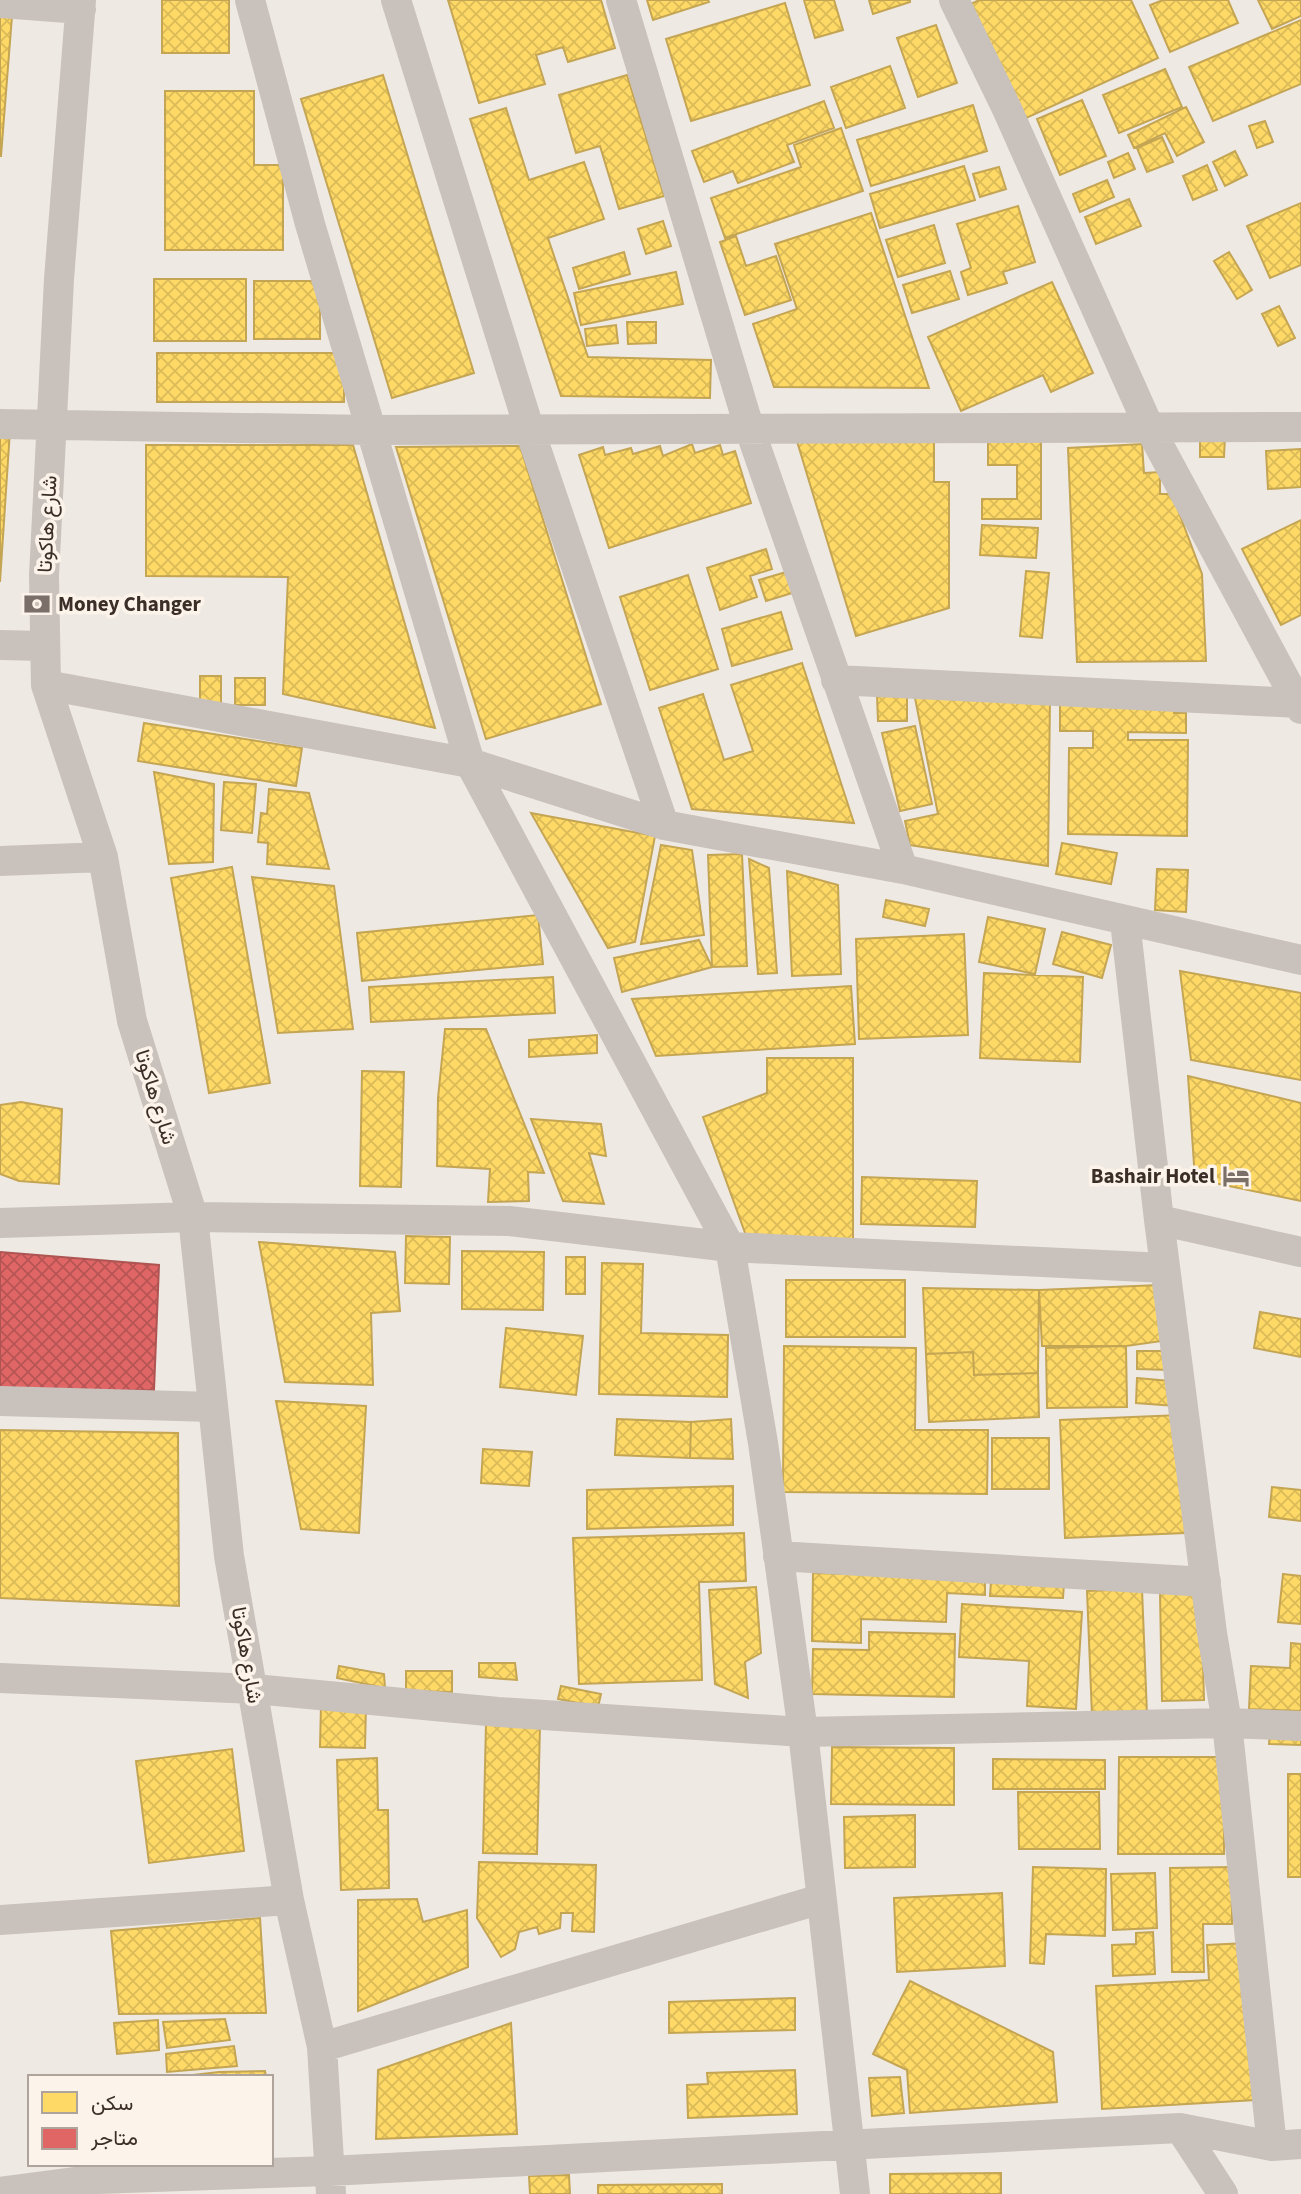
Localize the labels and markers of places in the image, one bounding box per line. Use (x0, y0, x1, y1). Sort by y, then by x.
bank icon: Money Changer (22, 589, 52, 619)
place label: Money Changer (58, 589, 202, 619)
place label: Bashair Hotel (1091, 1161, 1215, 1191)
hotel icon: Bashair Hotel (1221, 1161, 1251, 1191)

